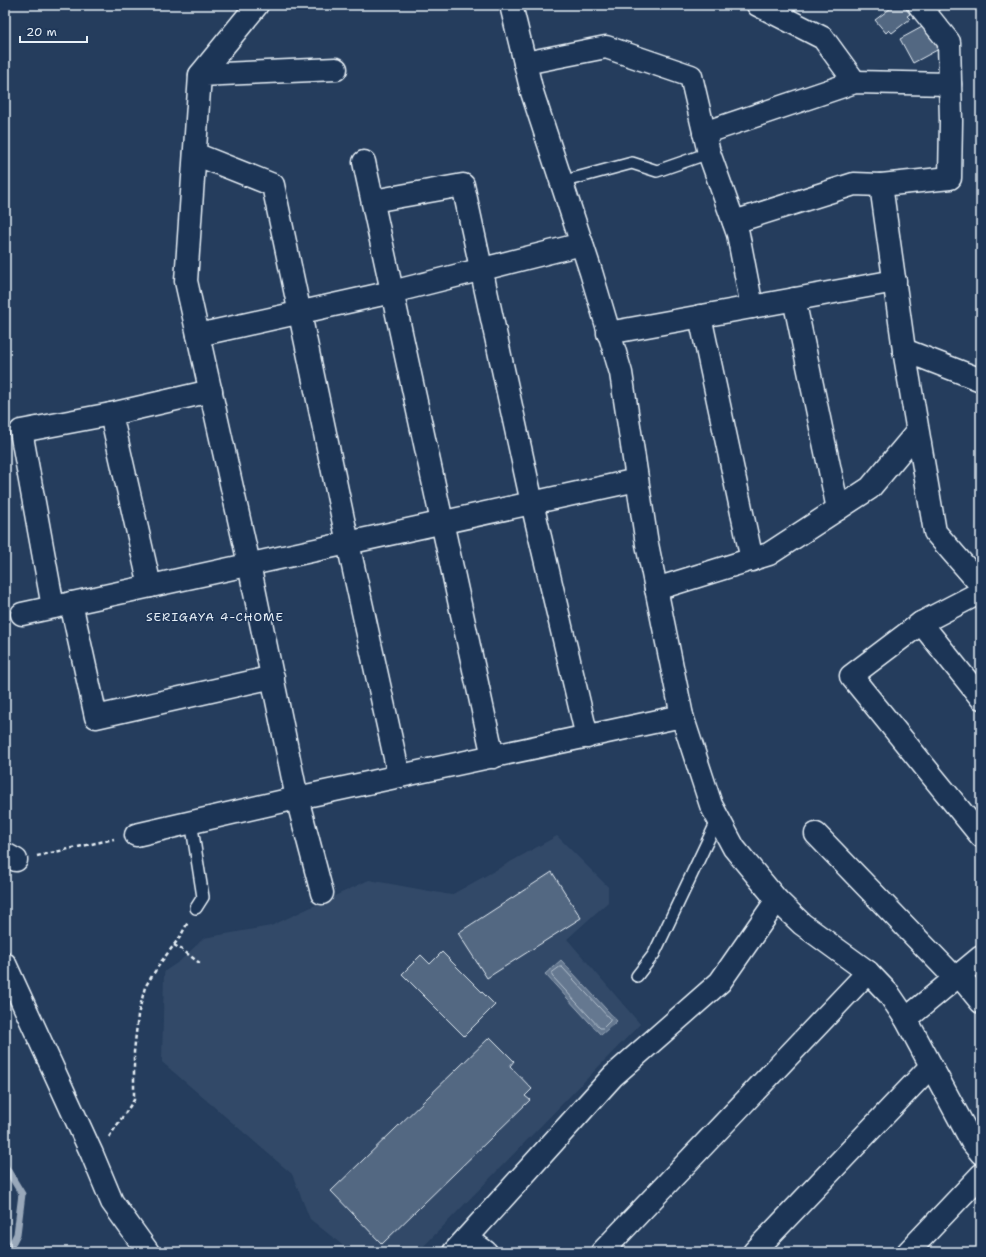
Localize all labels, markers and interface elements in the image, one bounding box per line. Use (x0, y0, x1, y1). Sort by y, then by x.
scale bar (20, 18, 87, 44)
text: 20 m (26, 24, 57, 40)
district label: SERIGAYA 4-CHOME (146, 609, 284, 625)

